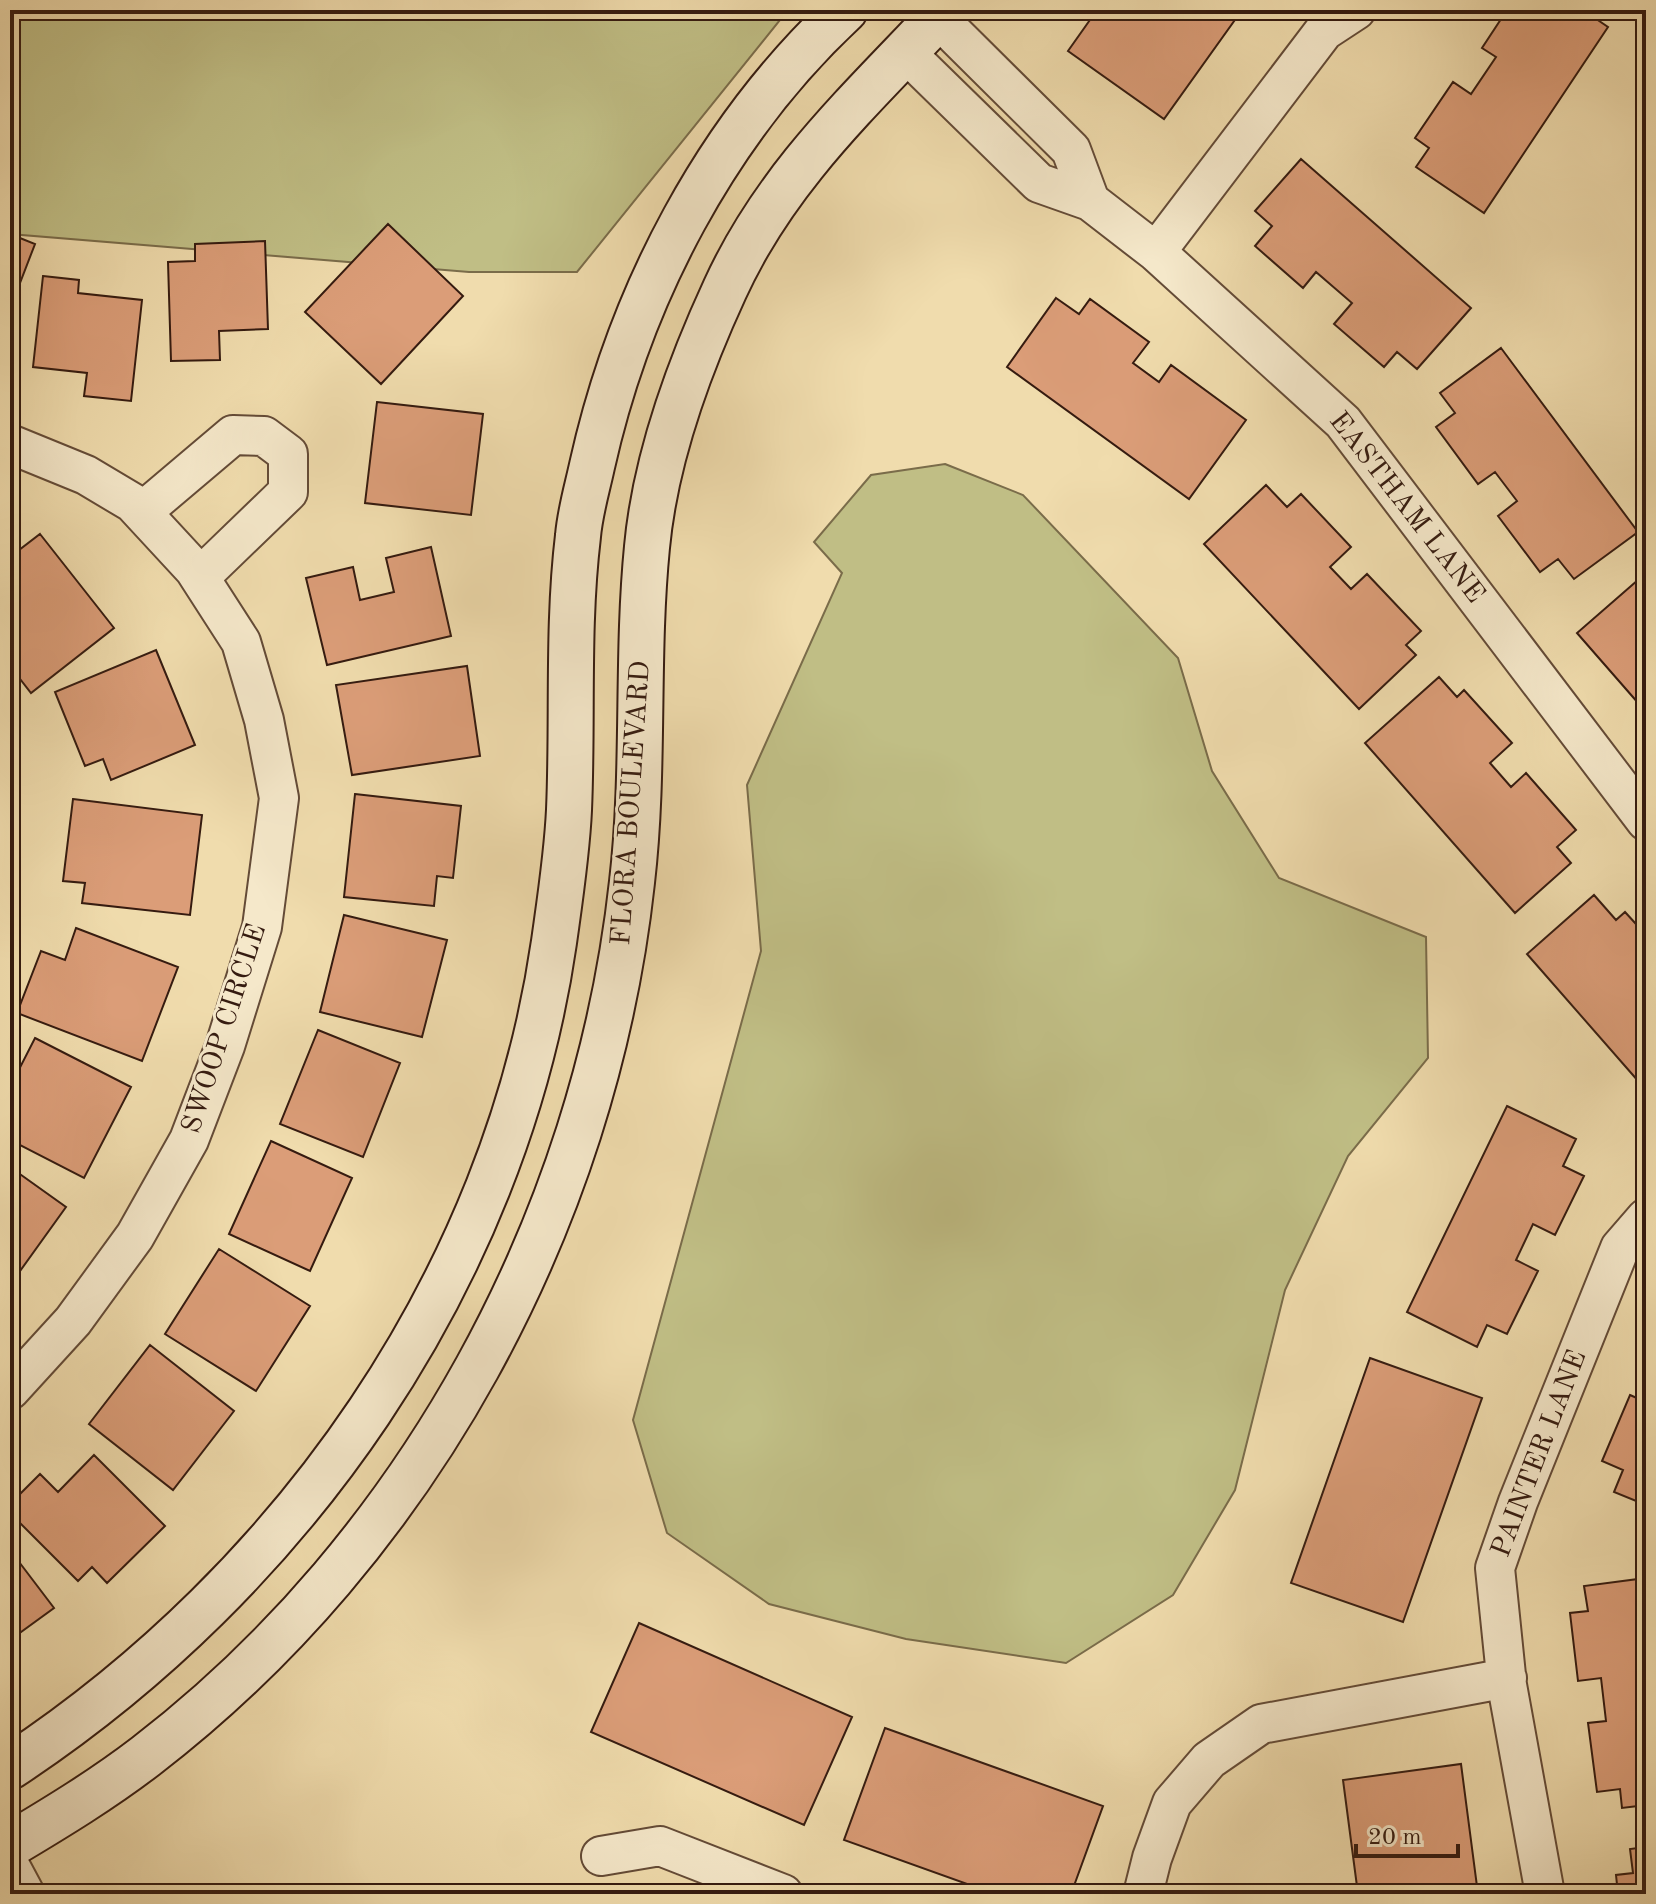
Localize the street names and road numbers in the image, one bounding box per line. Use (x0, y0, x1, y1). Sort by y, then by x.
street label: EASTHAM LANE (1323, 407, 1489, 609)
street label: FLORA BOULEVARD (608, 660, 656, 946)
street label: SWOOP CIRCLE (178, 921, 272, 1137)
street label: PAINTER LANE (1488, 1347, 1592, 1561)

